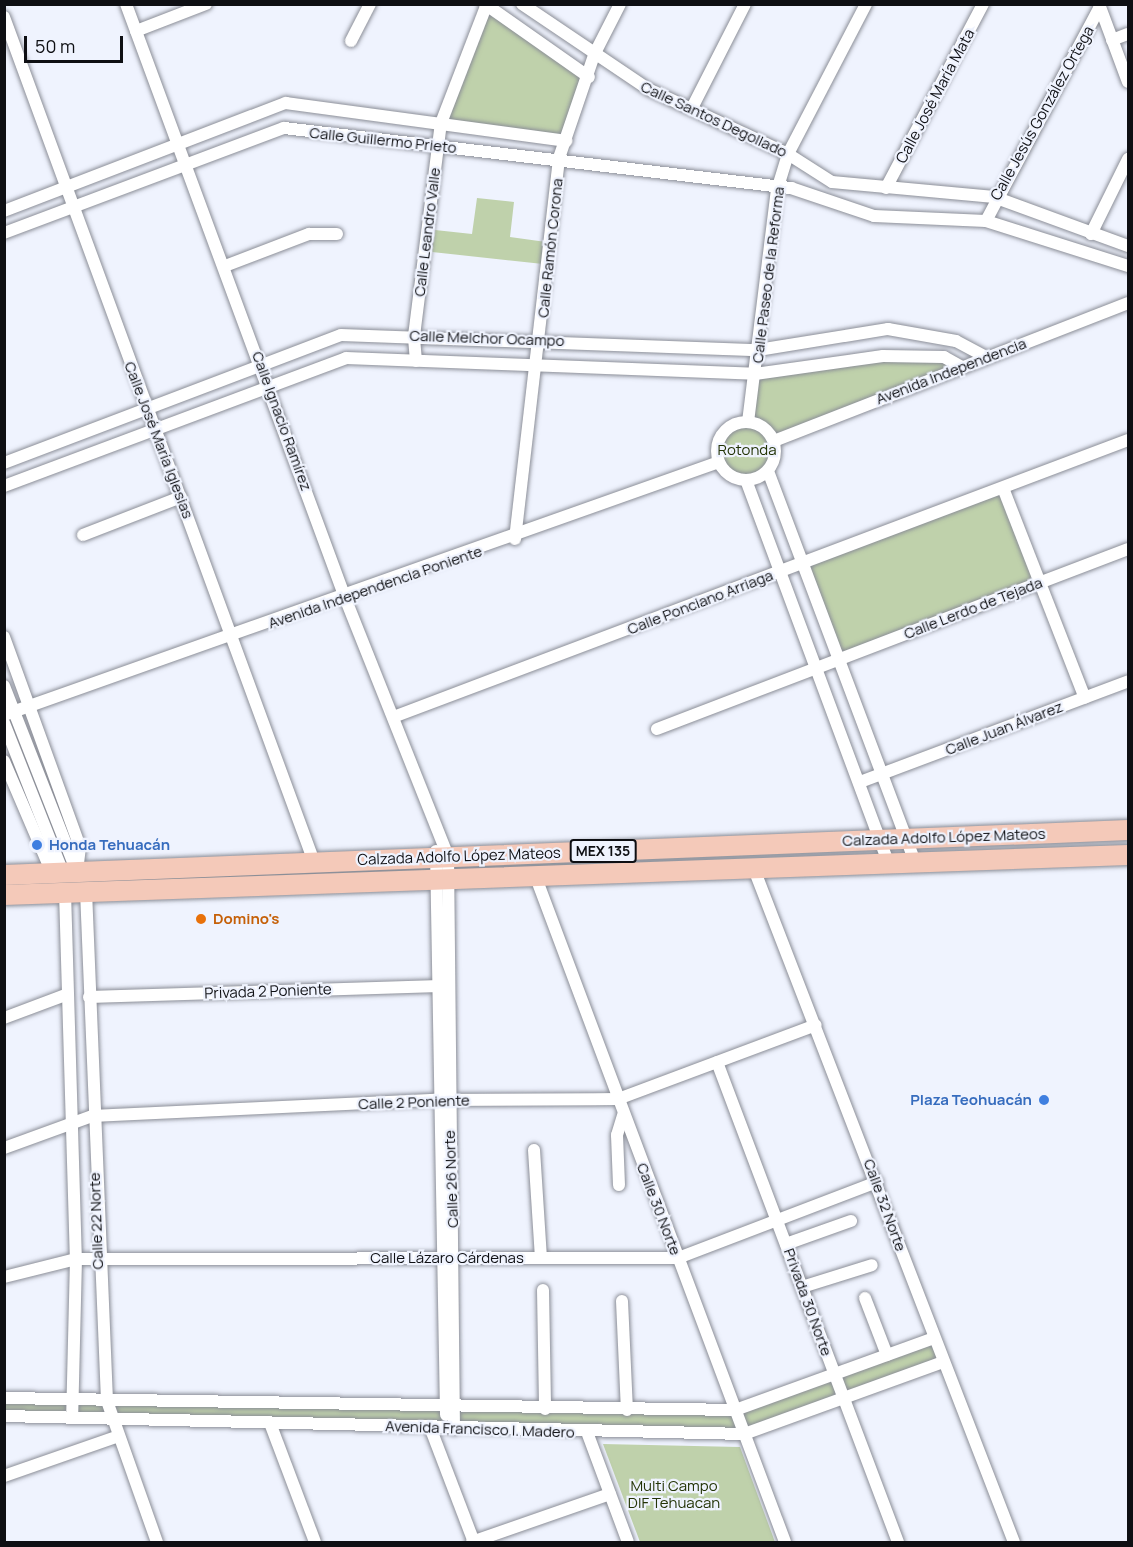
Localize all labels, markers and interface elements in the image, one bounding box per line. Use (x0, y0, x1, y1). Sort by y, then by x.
street label: Calle Jesús González Ortega (986, 23, 1098, 203)
scale bar (27, 24, 126, 62)
street label: Calle José María Mata (892, 26, 978, 166)
text: 50 m (35, 34, 75, 58)
street label: Calle Santos Degollado (638, 77, 790, 161)
street label: Calle Guillermo Prieto (309, 123, 457, 157)
street label: Calle Leandro Valle (410, 166, 444, 298)
street label: Calle Ramón Corona (534, 177, 566, 319)
street label: Calle Paseo de la Reforma (748, 186, 788, 364)
street label: Calle Melchor Ocampo (409, 326, 565, 350)
street label: Avenida Independencia (873, 334, 1029, 408)
street label: Calle Ignacio Ramírez (248, 349, 316, 493)
street label: Calle José María Iglesias (121, 359, 197, 521)
park label: Rotonda (718, 441, 776, 459)
street label: Avenida Independencia Poniente (266, 542, 484, 632)
street label: Calle Ponciano Arriaga (625, 566, 775, 638)
street label: Calle Lerdo de Tejada (901, 573, 1045, 643)
street label: Calle Juan Álvarez (943, 697, 1065, 759)
street label: Calzada Adolfo López Mateos (842, 824, 1046, 850)
place label: Honda Tehuacán (49, 836, 170, 854)
marker: Honda Tehuacán (30, 838, 44, 852)
road number: MEX 135 (568, 840, 638, 862)
street label: Calzada Adolfo López Mateos (357, 843, 561, 869)
place label: Domino's (213, 910, 279, 928)
marker: Domino's (194, 912, 208, 926)
street label: Privada 2 Poniente (204, 980, 332, 1002)
street label: Calle 2 Poniente (358, 1091, 470, 1113)
place label: Plaza Teohuacán (910, 1091, 1032, 1109)
marker: Plaza Teohuacán (1037, 1093, 1051, 1107)
street label: Calle 26 Norte (440, 1130, 462, 1228)
street label: Calle 32 Norte (860, 1156, 910, 1254)
street label: Calle 30 Norte (633, 1160, 685, 1258)
street label: Calle 22 Norte (85, 1172, 107, 1270)
street label: Privada 30 Norte (780, 1246, 836, 1358)
street label: Calle Lázaro Cárdenas (370, 1249, 524, 1267)
street label: Avenida Francisco I. Madero (385, 1417, 575, 1441)
park label: Multi Campo DIF Tehuacan (628, 1476, 720, 1511)

